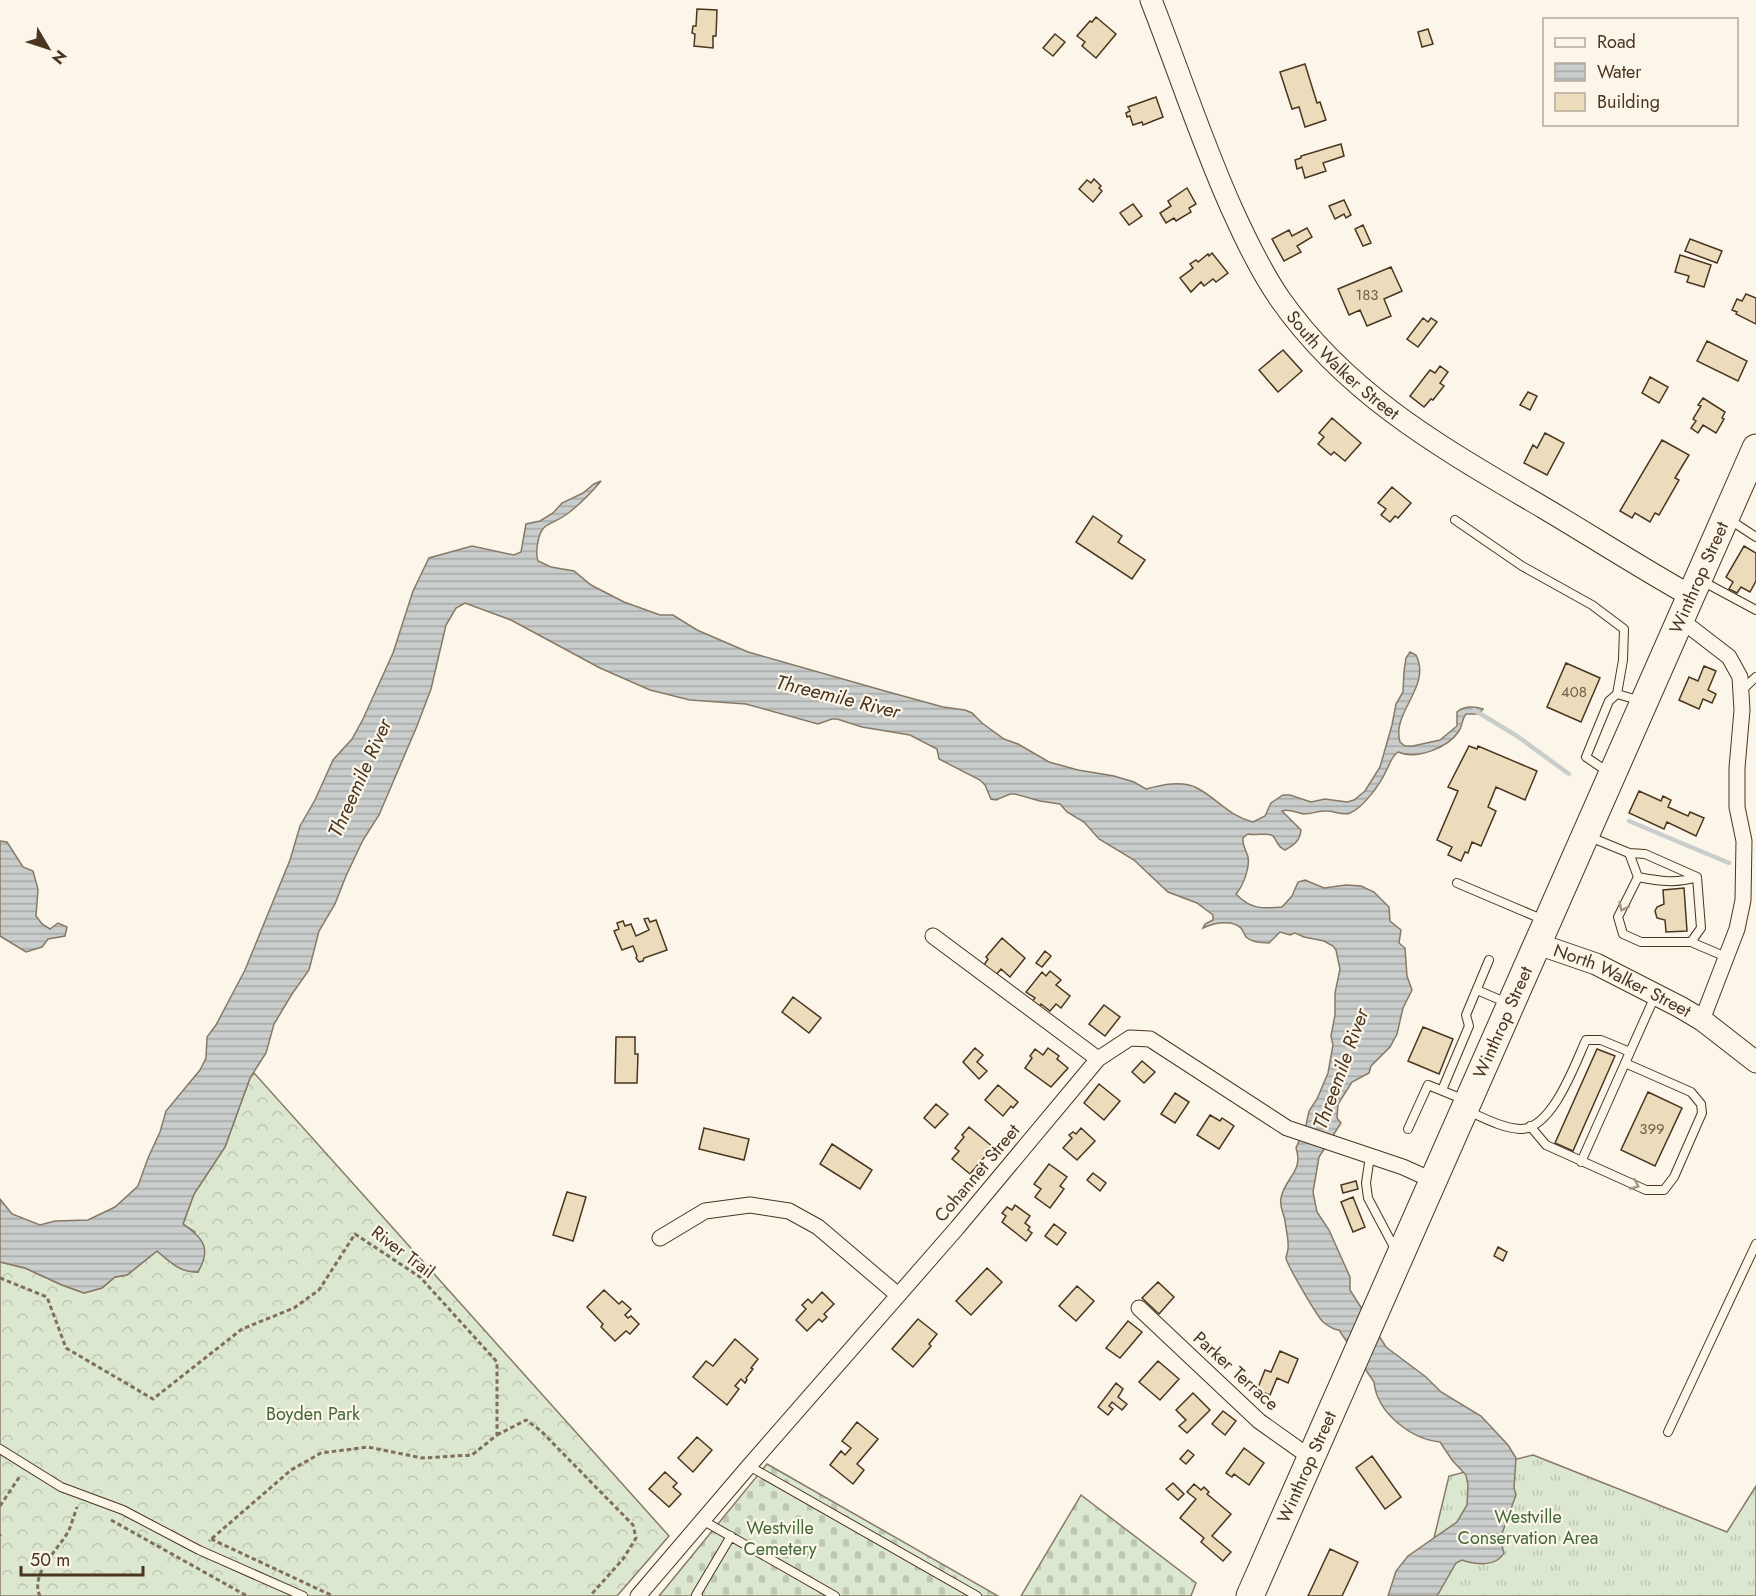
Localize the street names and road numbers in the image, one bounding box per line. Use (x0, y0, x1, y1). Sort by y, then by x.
street label: South Walker Street (1280, 305, 1405, 426)
street label: Winthrop Street (1663, 517, 1735, 638)
street label: North Walker Street (1550, 937, 1697, 1024)
street label: Winthrop Street (1467, 961, 1539, 1082)
street label: Cohannet Street (928, 1118, 1026, 1228)
street label: River Trail (366, 1219, 440, 1285)
street label: Parker Terrace (1187, 1325, 1285, 1417)
street label: Winthrop Street (1271, 1406, 1343, 1527)

